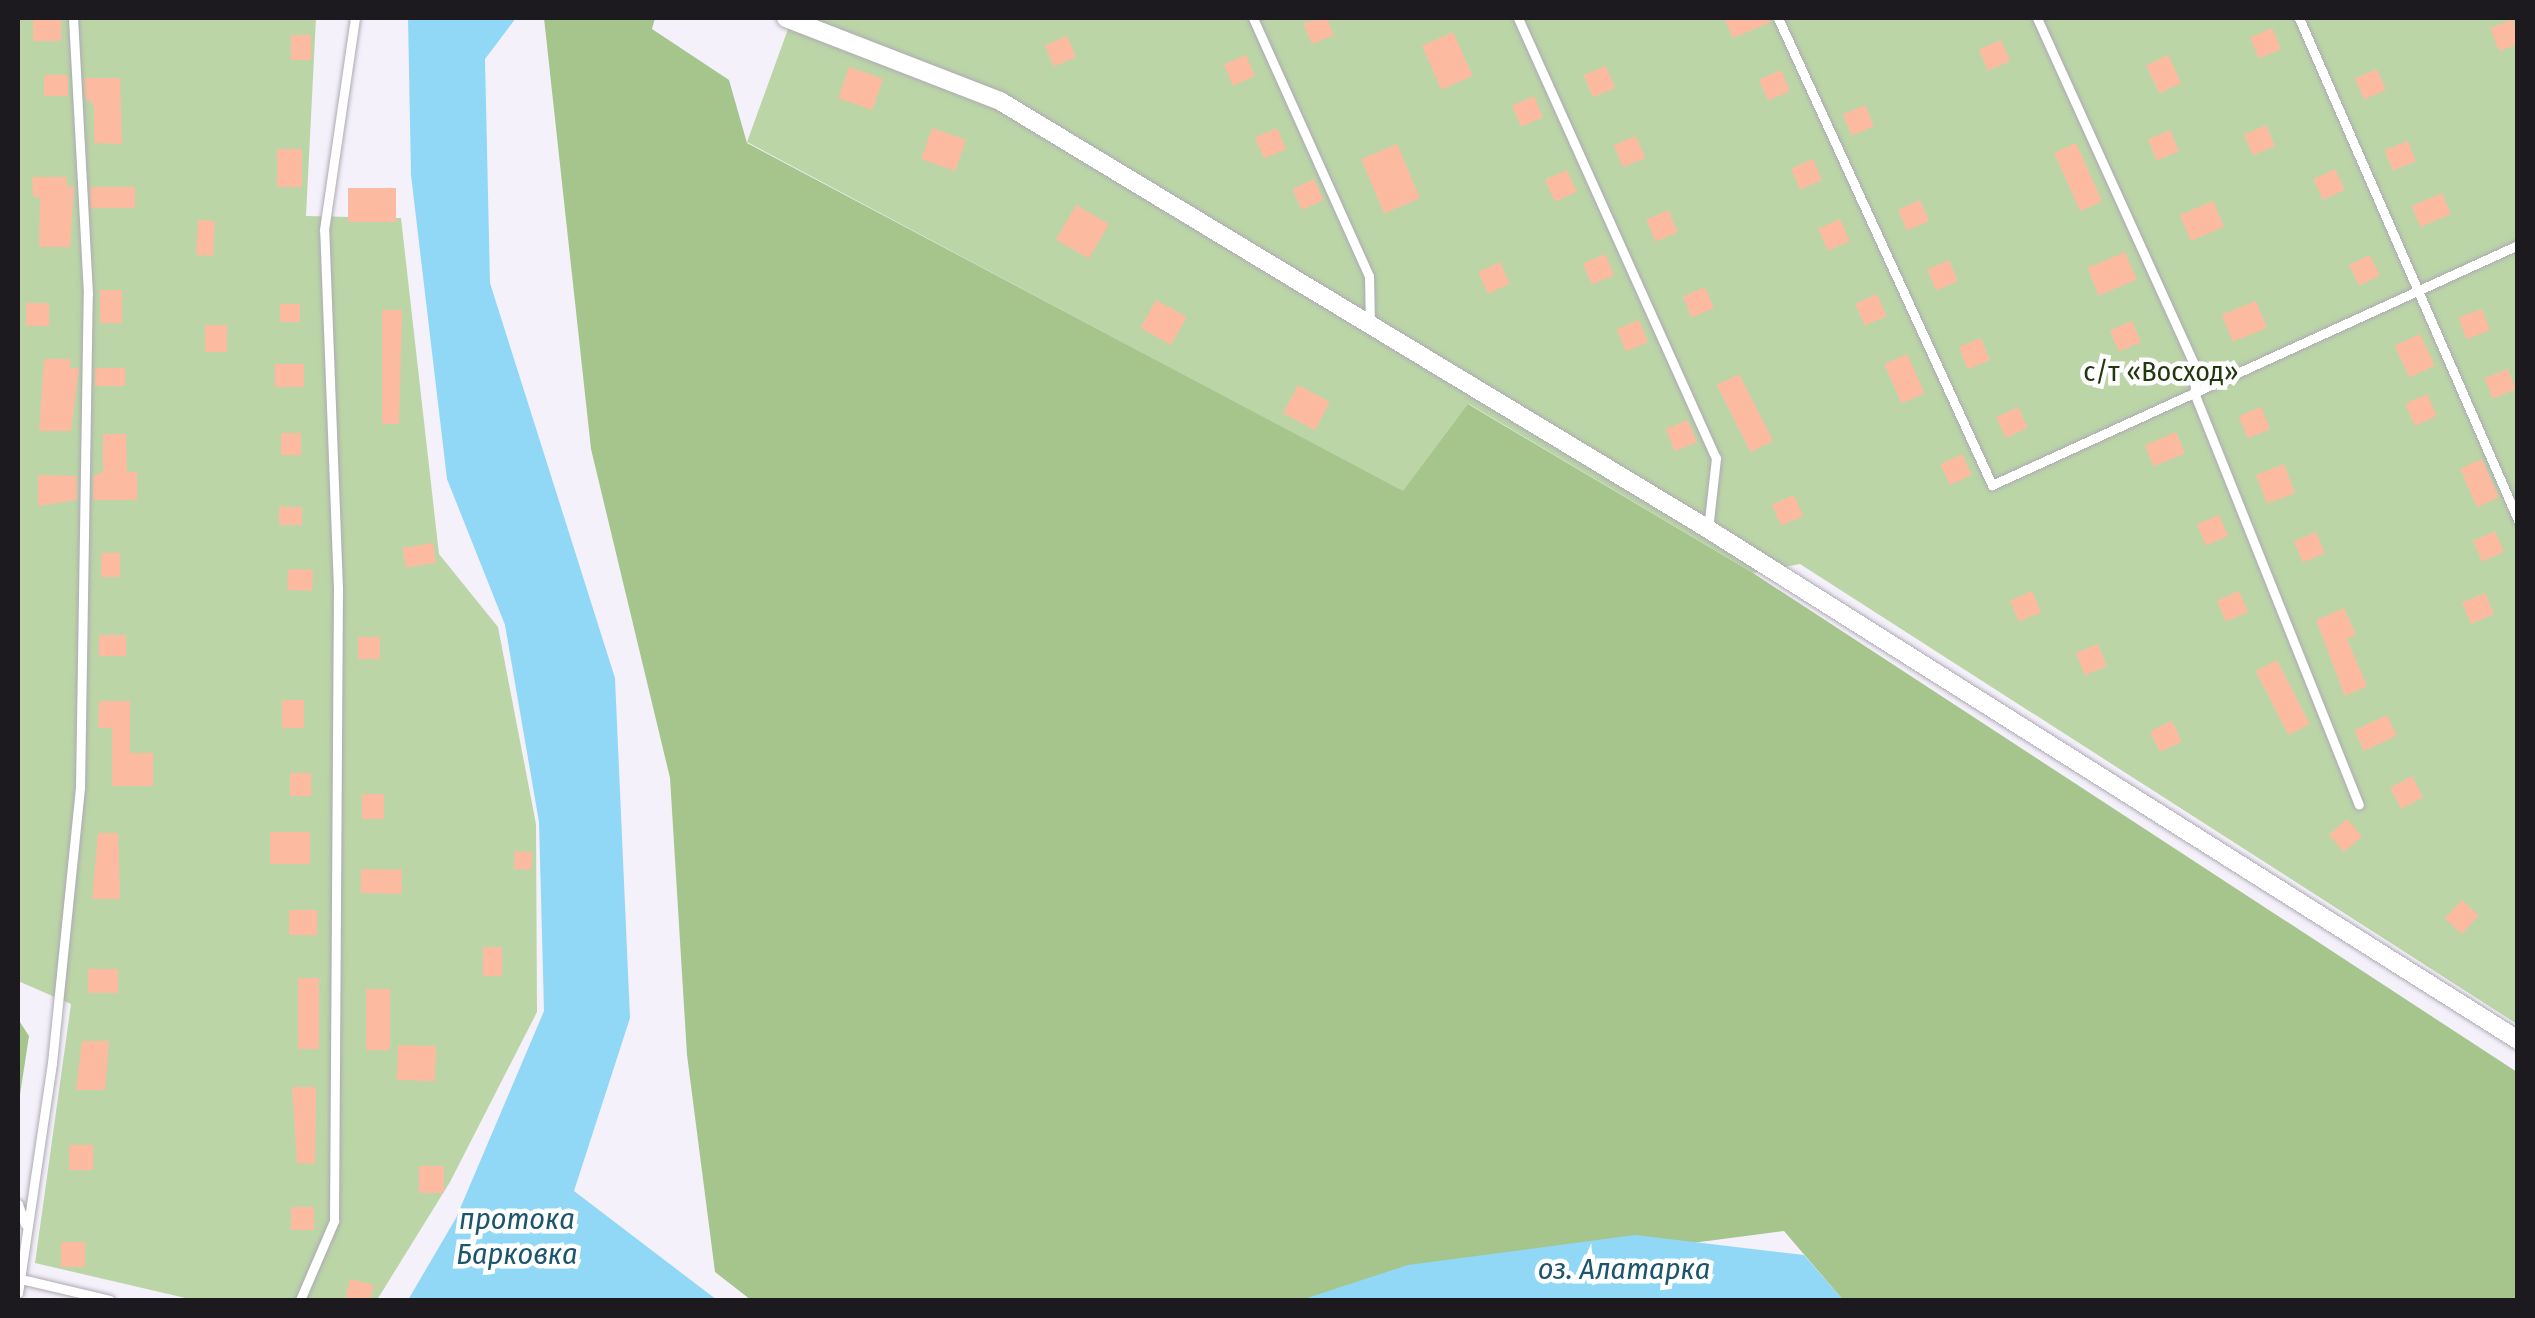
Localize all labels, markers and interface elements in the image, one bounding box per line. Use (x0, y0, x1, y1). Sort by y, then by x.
park label: с/т «Восход» (2083, 355, 2239, 389)
water label: протока Барковка (456, 1201, 578, 1272)
water label: оз. Алатарка (1538, 1251, 1710, 1287)

